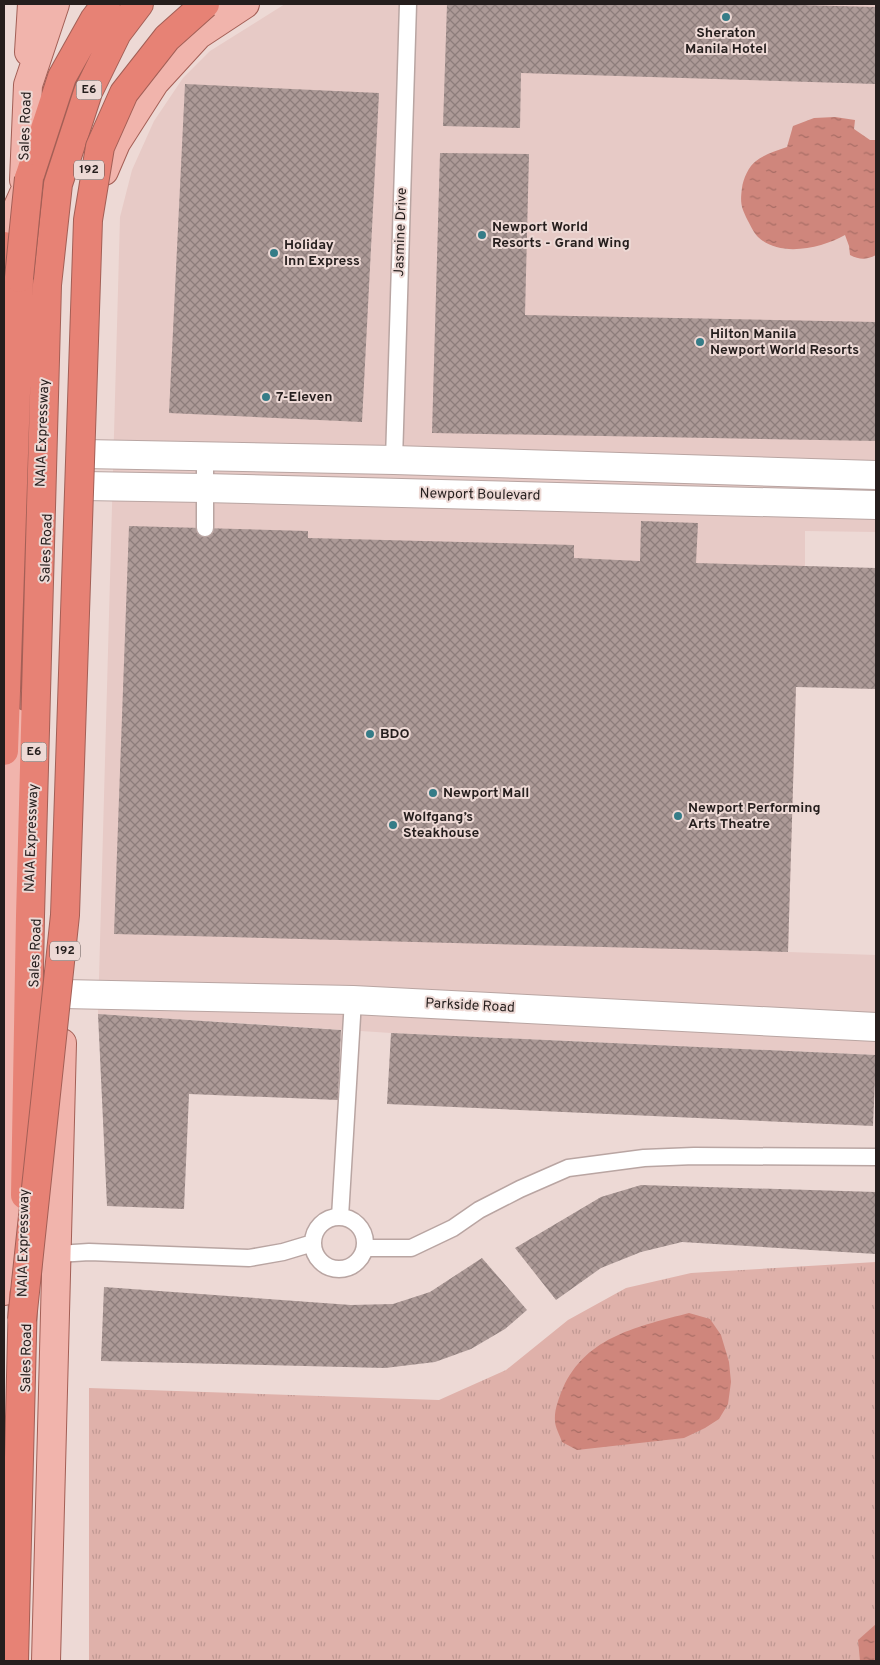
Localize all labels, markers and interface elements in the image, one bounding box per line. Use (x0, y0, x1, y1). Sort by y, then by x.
marker: Sheraton Manila Hotel (720, 11, 732, 23)
place label: Sheraton Manila Hotel (685, 25, 767, 58)
road number: E6 (76, 80, 102, 100)
street label: Sales Road (16, 91, 36, 161)
road number: 192 (74, 160, 104, 180)
street label: Jasmine Drive (391, 187, 411, 277)
place label: Newport World Resorts - Grand Wing (492, 219, 630, 252)
marker: Newport World Resorts - Grand Wing (476, 229, 488, 241)
place label: Holiday Inn Express (284, 237, 360, 270)
marker: Holiday Inn Express (268, 247, 280, 259)
place label: Hilton Manila Newport World Resorts (710, 326, 859, 359)
marker: Hilton Manila Newport World Resorts (694, 336, 706, 348)
street label: NAIA Expressway (33, 379, 53, 487)
place label: 7-Eleven (276, 389, 333, 406)
marker: 7-Eleven (260, 391, 272, 403)
street label: Newport Boulevard (419, 485, 541, 505)
street label: Sales Road (37, 513, 57, 583)
place label: BDO (380, 726, 410, 743)
marker: BDO (364, 728, 376, 740)
road number: E6 (22, 742, 46, 762)
street label: NAIA Expressway (22, 784, 42, 892)
place label: Newport Mall (443, 785, 529, 802)
marker: Newport Mall (427, 787, 439, 799)
place label: Newport Performing Arts Theatre (688, 800, 821, 833)
place label: Wolfgang’s Steakhouse (403, 809, 480, 842)
marker: Newport Performing Arts Theatre (672, 810, 684, 822)
marker: Wolfgang’s Steakhouse (387, 819, 399, 831)
street label: Sales Road (26, 918, 46, 988)
road number: 192 (50, 941, 80, 960)
street label: Parkside Road (425, 995, 515, 1017)
street label: NAIA Expressway (15, 1189, 33, 1297)
street label: Sales Road (18, 1323, 36, 1393)

